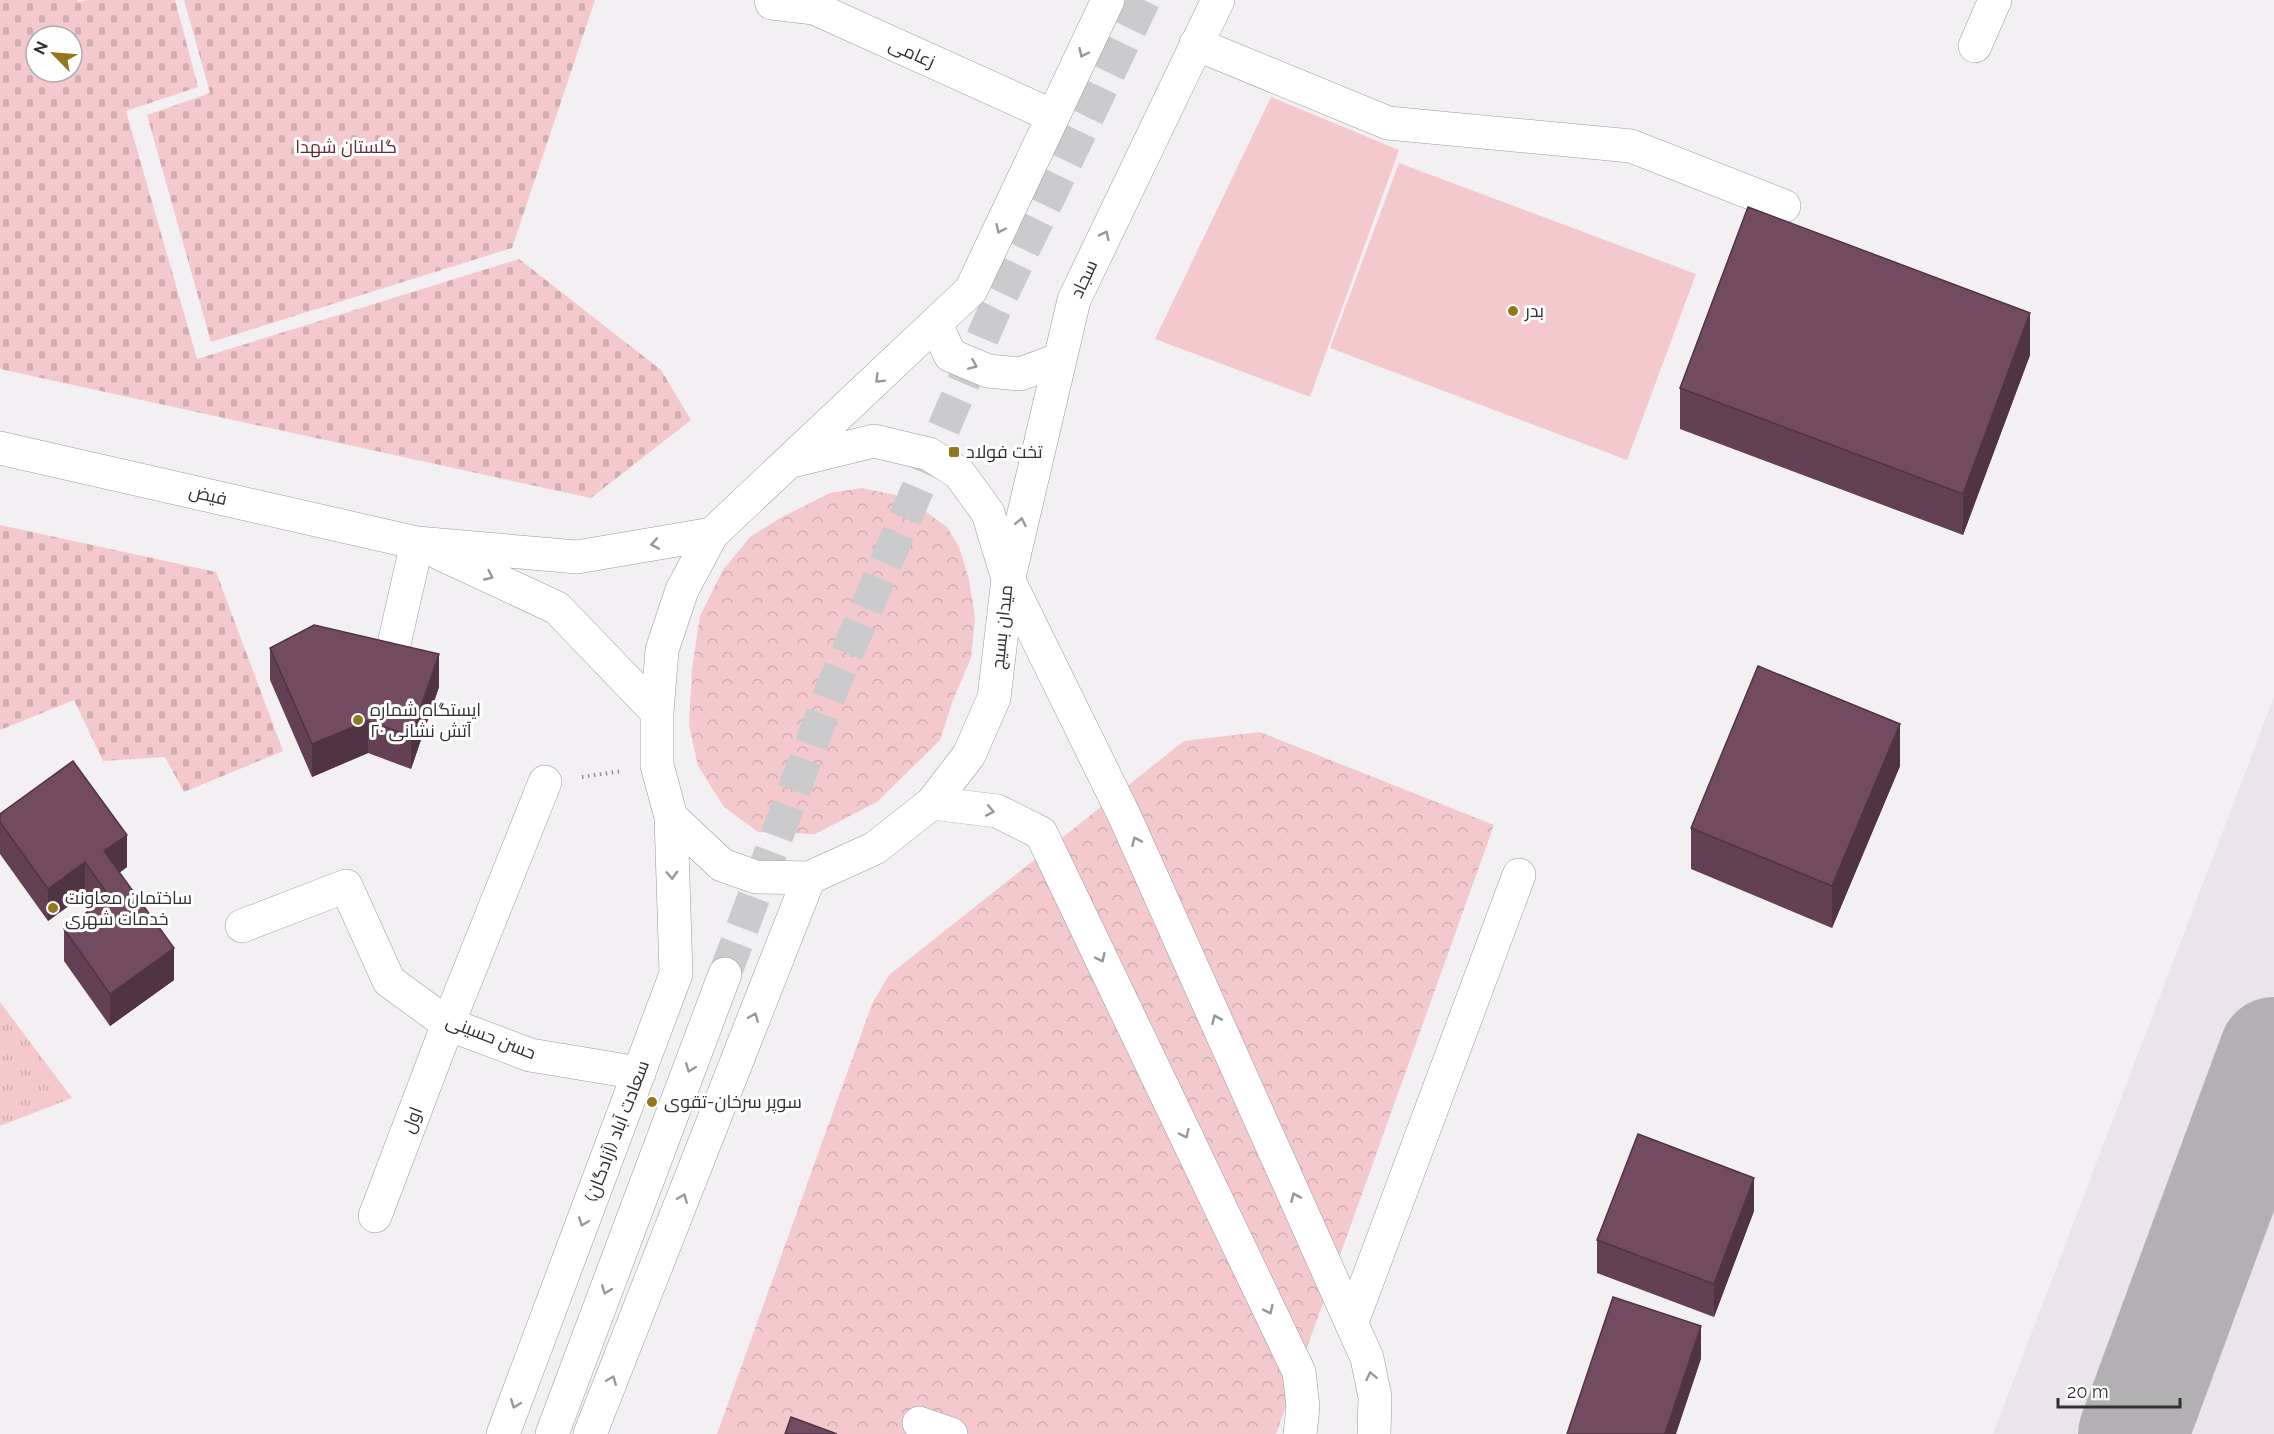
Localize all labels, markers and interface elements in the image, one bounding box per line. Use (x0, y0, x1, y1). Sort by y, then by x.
north arrow (24, 24, 84, 84)
street label: زعامی (886, 33, 938, 73)
text: N (30, 38, 52, 57)
one-way arrow (1078, 46, 1090, 57)
park label: گلستان شهدا (295, 136, 397, 158)
one-way arrow (995, 223, 1007, 234)
one-way arrow (1097, 231, 1109, 242)
street label: سجاد (1066, 256, 1101, 301)
place label: بدر (1524, 300, 1544, 322)
marker: بدر (1506, 304, 1520, 318)
one-way arrow (966, 357, 977, 369)
one-way arrow (875, 371, 886, 382)
place label: تخت فولاد (966, 441, 1043, 463)
marker: تخت فولاد (947, 445, 961, 459)
street label: فیض (187, 480, 229, 510)
one-way arrow (1014, 517, 1027, 527)
one-way arrow (650, 537, 660, 550)
one-way arrow (482, 569, 493, 581)
street label: میدان بسیج (987, 584, 1018, 670)
place label: ایستگاه شماره ۲۰ آتش نشانی (370, 699, 481, 742)
marker: ایستگاه شماره ۲۰ آتش نشانی (351, 713, 365, 727)
one-way arrow (985, 804, 995, 817)
one-way arrow (1131, 836, 1143, 847)
one-way arrow (666, 871, 679, 880)
place label: ساختمان معاونت خدمات شهری (65, 887, 192, 930)
marker: ساختمان معاونت خدمات شهری (46, 901, 60, 915)
one-way arrow (1094, 952, 1106, 963)
street label: حسن حسینی (443, 1010, 539, 1064)
one-way arrow (747, 1012, 760, 1022)
one-way arrow (1211, 1014, 1223, 1025)
street label: سعادت آباد (آزادگان) (580, 1057, 654, 1205)
one-way arrow (685, 1062, 697, 1073)
place label: سوپر سرخان-تقوی (664, 1091, 802, 1114)
marker: سوپر سرخان-تقوی (645, 1095, 659, 1109)
street label: اول (397, 1104, 427, 1136)
one-way arrow (1178, 1128, 1190, 1139)
one-way arrow (1291, 1192, 1303, 1203)
one-way arrow (676, 1193, 688, 1204)
one-way arrow (578, 1216, 591, 1226)
one-way arrow (601, 1284, 614, 1294)
one-way arrow (1262, 1304, 1274, 1315)
one-way arrow (1365, 1371, 1378, 1381)
scale bar (2058, 1371, 2180, 1409)
one-way arrow (604, 1375, 617, 1385)
text: 20 m (2067, 1381, 2109, 1402)
one-way arrow (509, 1398, 522, 1409)

